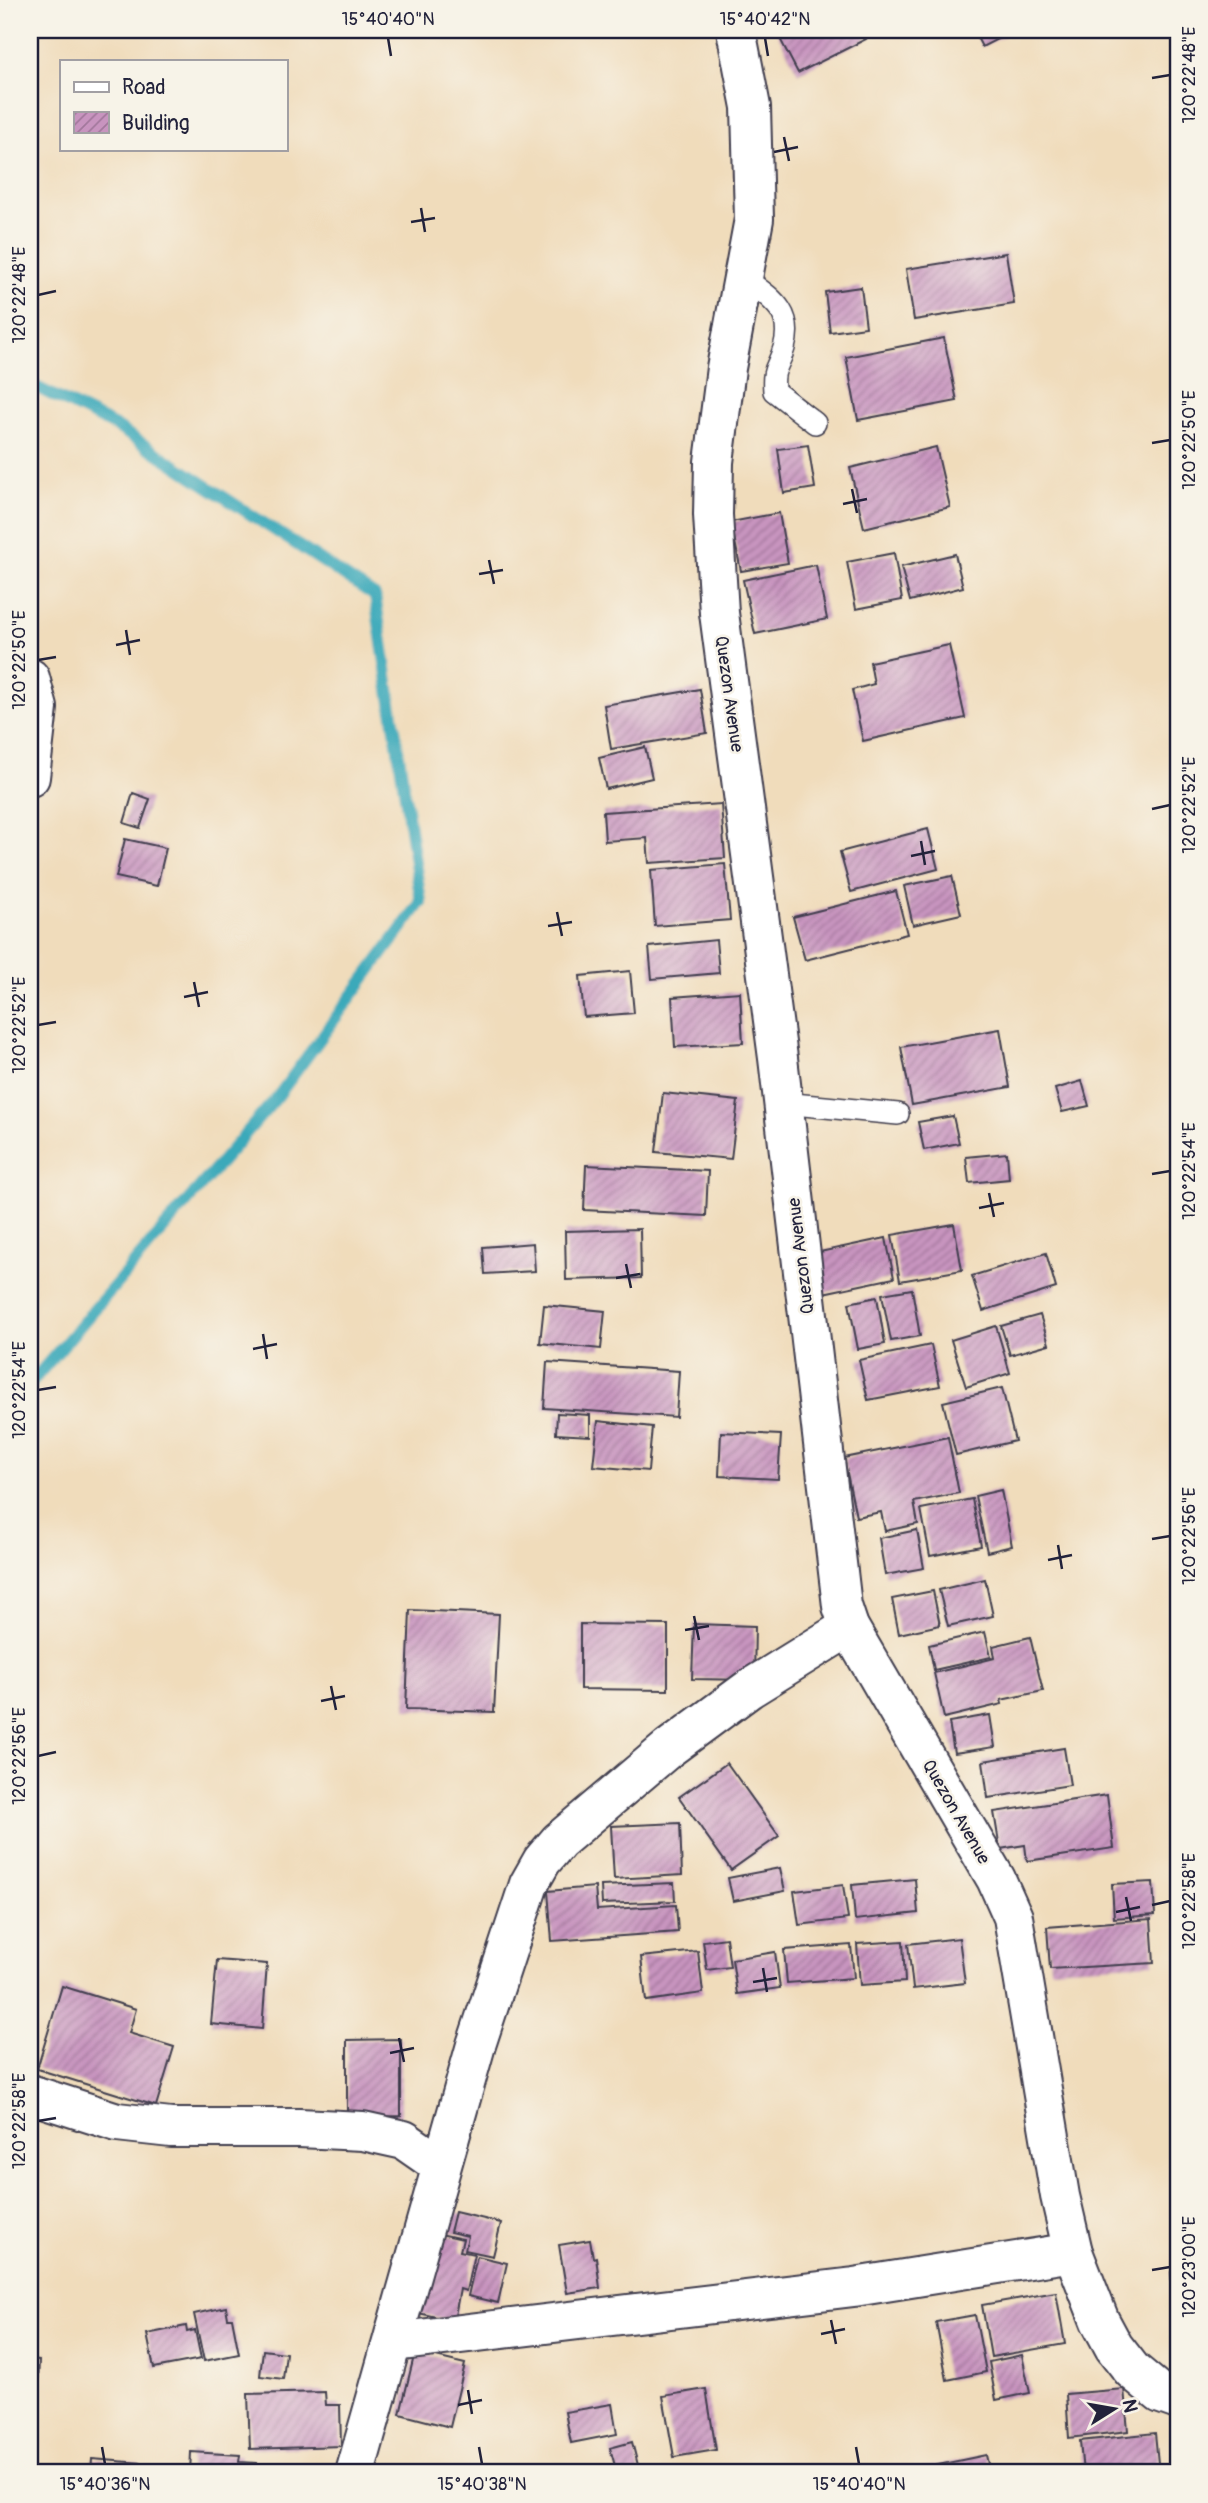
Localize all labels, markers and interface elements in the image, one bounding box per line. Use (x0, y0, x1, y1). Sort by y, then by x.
text: 15°40'40"N (341, 8, 435, 31)
text: 15°40'42"N (720, 8, 810, 31)
text: 120°22'48"E (1178, 26, 1201, 124)
legend (60, 60, 287, 150)
text: Road (122, 74, 166, 101)
text: Building (122, 110, 189, 137)
text: 120°22'48"E (8, 246, 31, 344)
text: 120°22'50"E (1178, 390, 1201, 490)
text: 120°22'50"E (8, 610, 31, 710)
street label: Quezon Avenue (709, 634, 749, 754)
text: 120°22'52"E (1178, 756, 1201, 854)
text: 120°22'52"E (8, 976, 31, 1074)
text: 120°22'54"E (1178, 1122, 1201, 1220)
street label: Quezon Avenue (782, 1196, 820, 1316)
text: 120°22'54"E (8, 1341, 31, 1439)
text: 120°22'56"E (1178, 1487, 1201, 1585)
text: 120°22'56"E (8, 1707, 31, 1805)
street label: Quezon Avenue (917, 1755, 995, 1869)
text: 120°22'58"E (1178, 1853, 1201, 1949)
text: 120°22'58"E (8, 2073, 31, 2169)
text: 120°23'00"E (1178, 2216, 1201, 2318)
north arrow (1078, 2374, 1148, 2444)
text: N (1117, 2397, 1143, 2415)
text: 15°40'36"N (60, 2473, 150, 2496)
text: 15°40'38"N (437, 2473, 527, 2496)
text: 15°40'40"N (812, 2473, 906, 2496)

